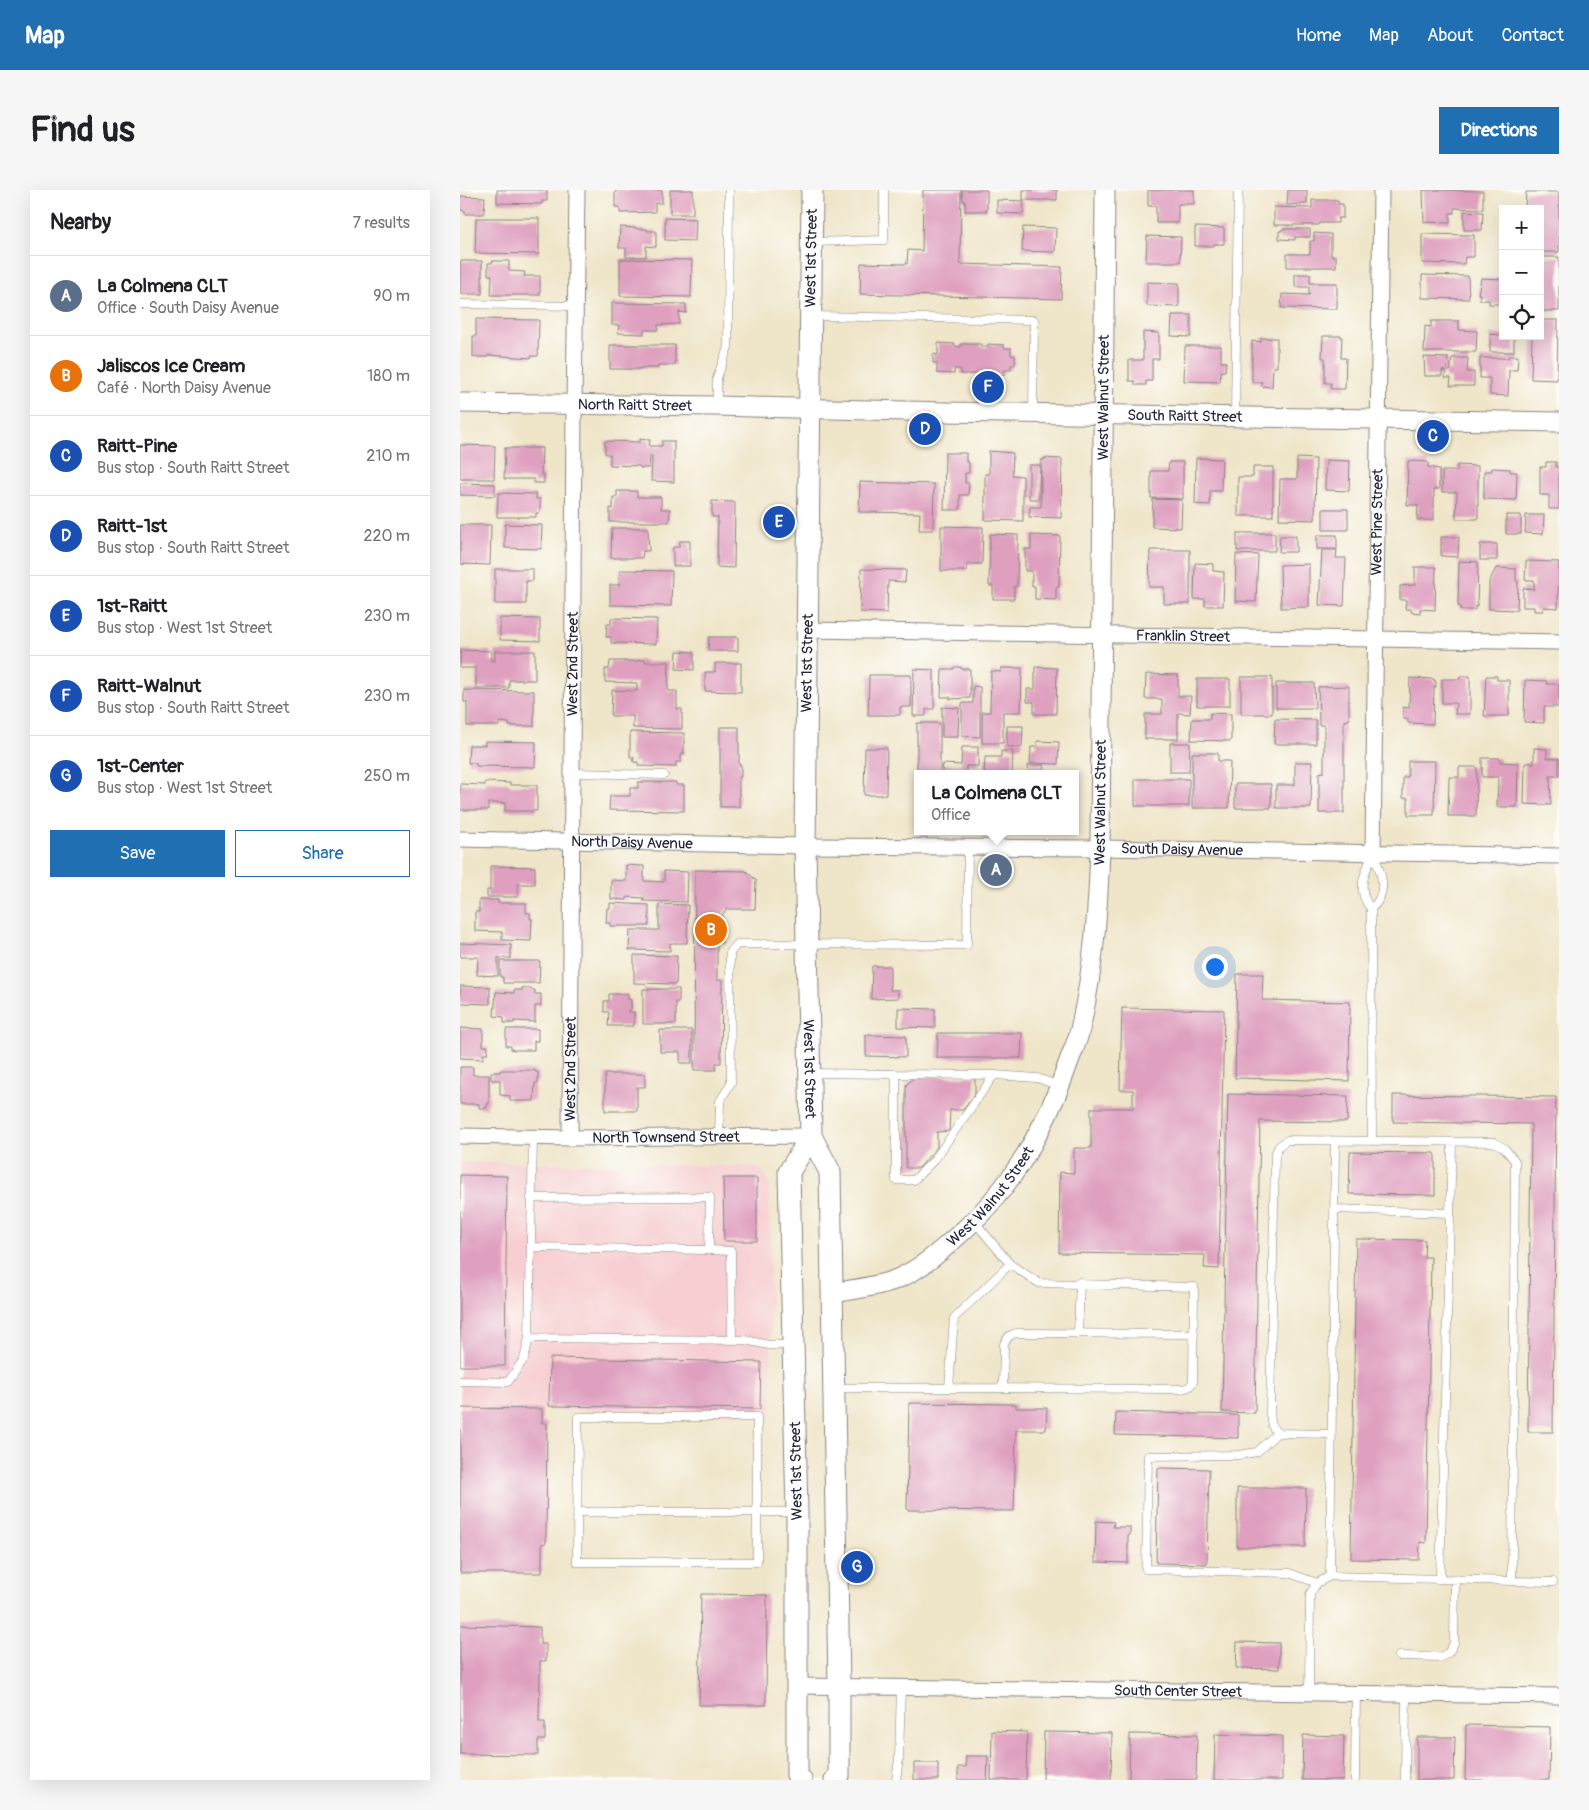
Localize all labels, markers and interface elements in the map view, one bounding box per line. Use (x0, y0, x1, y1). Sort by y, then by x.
text: Map (25, 21, 65, 50)
text: Home (1296, 24, 1341, 47)
text: Map (1369, 24, 1399, 47)
text: About (1427, 24, 1473, 47)
text: Contact (1501, 24, 1564, 47)
button: Directions (1439, 107, 1559, 154)
text: Find us (30, 108, 135, 152)
map controls (1499, 205, 1544, 340)
button: + (1499, 205, 1544, 250)
street label: West 1st Street (801, 208, 822, 308)
text: Nearby (50, 209, 111, 236)
text: 7 results (352, 213, 410, 233)
button: − (1499, 250, 1544, 295)
text: La Colmena CLT (97, 274, 228, 298)
text: A (61, 286, 71, 306)
text: 90 m (373, 286, 410, 306)
button: locate (1499, 295, 1544, 340)
text: Office · South Daisy Avenue (97, 298, 279, 318)
street label: West Walnut Street (1094, 334, 1114, 460)
text: Jaliscos Ice Cream (97, 354, 245, 378)
text: B (61, 366, 71, 386)
text: 180 m (367, 366, 410, 386)
pin: F (972, 368, 1004, 406)
text: Café · North Daisy Avenue (97, 378, 271, 398)
street label: North Raitt Street (578, 395, 693, 416)
street label: South Raitt Street (1127, 406, 1244, 427)
pin: D (909, 410, 941, 448)
pin: C (1417, 417, 1449, 455)
text: Raitt-Pine (97, 434, 177, 458)
text: C (61, 446, 71, 466)
text: 210 m (366, 446, 410, 466)
text: Bus stop · South Raitt Street (97, 458, 289, 478)
street label: West Pine Street (1367, 467, 1388, 576)
pin: E (763, 503, 795, 541)
text: Raitt-1st (97, 514, 167, 538)
text: D (61, 526, 71, 546)
text: 220 m (364, 526, 410, 546)
text: Bus stop · South Raitt Street (97, 538, 289, 558)
text: 1st-Raitt (97, 594, 167, 618)
text: E (62, 606, 70, 626)
text: 230 m (364, 606, 410, 626)
street label: West 2nd Street (563, 611, 583, 716)
street label: West 1st Street (797, 613, 818, 713)
text: Bus stop · West 1st Street (97, 618, 272, 638)
street label: Franklin Street (1136, 626, 1231, 647)
text: Raitt-Walnut (97, 674, 201, 698)
text: F (61, 686, 71, 706)
text: 230 m (364, 686, 410, 706)
text: Bus stop · South Raitt Street (97, 698, 289, 718)
street label: West Walnut Street (1090, 739, 1111, 866)
text: 1st-Center (97, 754, 184, 778)
text: G (61, 766, 71, 786)
text: 250 m (364, 766, 410, 786)
popup (914, 770, 1079, 835)
text: Bus stop · West 1st Street (97, 778, 272, 798)
text: La Colmena CLT (931, 781, 1062, 805)
text: Office (931, 805, 970, 825)
button: Save (50, 830, 225, 877)
button: Share (235, 830, 410, 877)
street label: North Daisy Avenue (571, 832, 694, 854)
street label: South Daisy Avenue (1121, 839, 1244, 861)
pin: A (980, 851, 1012, 889)
pin: B (695, 911, 727, 949)
your location (1202, 954, 1228, 980)
street label: West 2nd Street (561, 1016, 581, 1121)
street label: West 1st Street (799, 1019, 820, 1120)
street label: North Townsend Street (592, 1128, 741, 1148)
street label: West Walnut Street (943, 1142, 1039, 1251)
street label: West 1st Street (786, 1421, 807, 1521)
pin: G (841, 1548, 873, 1586)
street label: South Center Street (1114, 1681, 1243, 1702)

